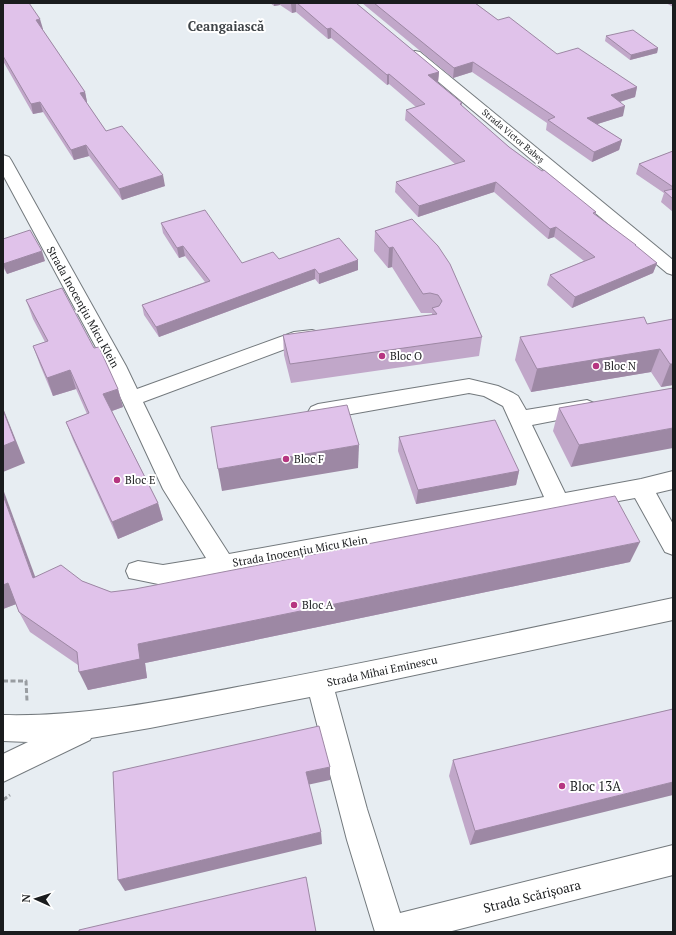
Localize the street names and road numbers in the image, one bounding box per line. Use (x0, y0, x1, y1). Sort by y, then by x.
street label: Strada Victor Babeș (479, 106, 547, 166)
street label: Strada Inocențiu Micu Klein (43, 244, 122, 371)
street label: Strada Inocențiu Micu Klein (231, 532, 369, 571)
street label: Strada Mihai Eminescu (326, 652, 439, 690)
street label: Strada Scărișoara (481, 875, 583, 917)

